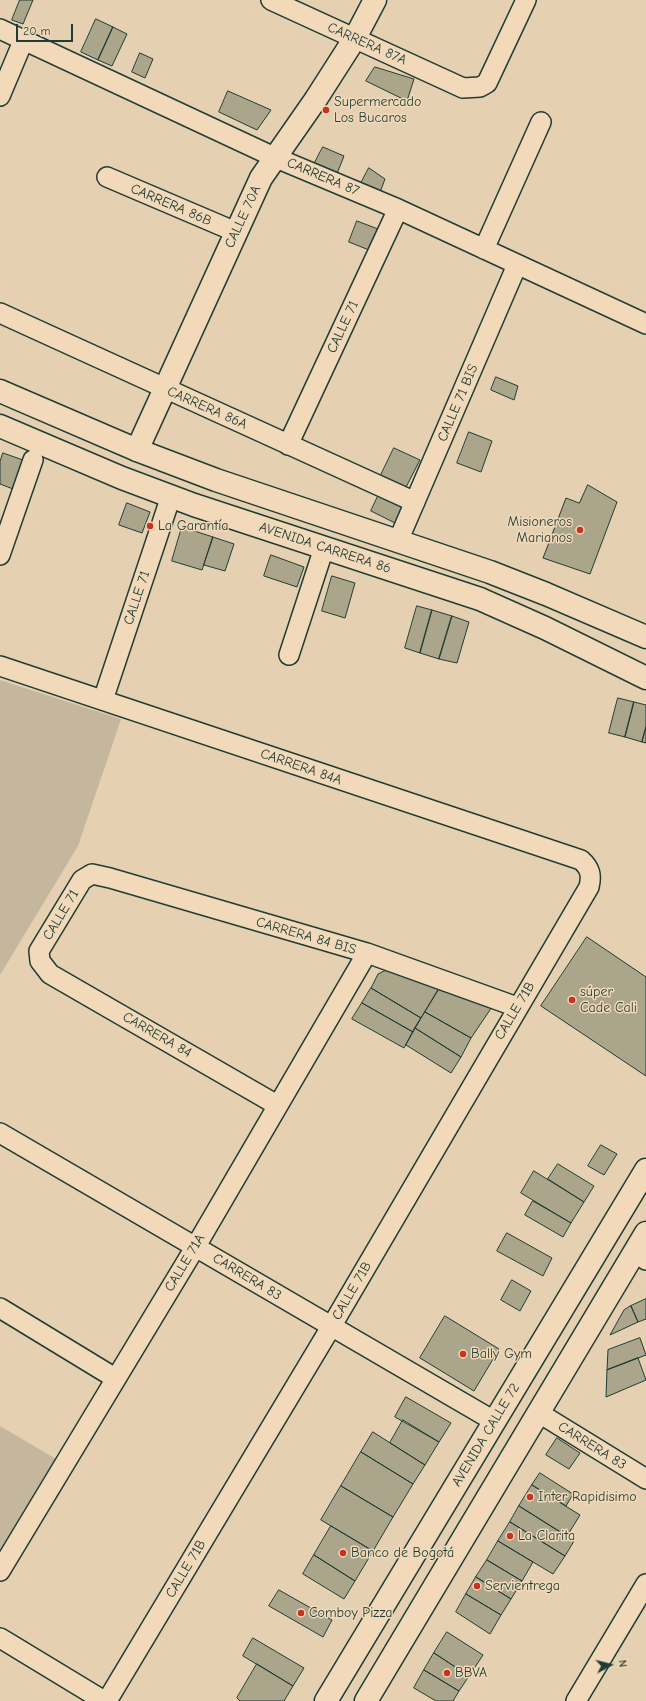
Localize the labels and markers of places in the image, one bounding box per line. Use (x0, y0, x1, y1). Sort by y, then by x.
place label: Supermercado Los Bucaros (334, 94, 421, 126)
marker: Supermercado Los Bucaros (321, 105, 331, 115)
place label: Misioneros Marianos (507, 514, 572, 546)
place label: La Garantía (158, 518, 229, 534)
marker: La Garantía (145, 521, 155, 531)
marker: Misioneros Marianos (575, 525, 585, 535)
place label: súper Cade Cali (580, 984, 637, 1016)
marker: súper Cade Cali (567, 995, 577, 1005)
place label: Bally Gym (471, 1346, 532, 1362)
marker: Bally Gym (458, 1349, 468, 1359)
place label: Inter Rapidisimo (538, 1489, 637, 1505)
marker: Inter Rapidisimo (525, 1492, 535, 1502)
place label: La Clarita (518, 1528, 575, 1544)
marker: La Clarita (505, 1531, 515, 1541)
place label: Banco de Bogotá (351, 1545, 454, 1561)
marker: Banco de Bogotá (338, 1548, 348, 1558)
place label: Servientrega (485, 1578, 560, 1594)
marker: Servientrega (472, 1581, 482, 1591)
place label: Comboy Pizza (309, 1605, 392, 1621)
marker: Comboy Pizza (296, 1608, 306, 1618)
place label: BBVA (455, 1665, 487, 1681)
marker: BBVA (442, 1668, 452, 1678)

